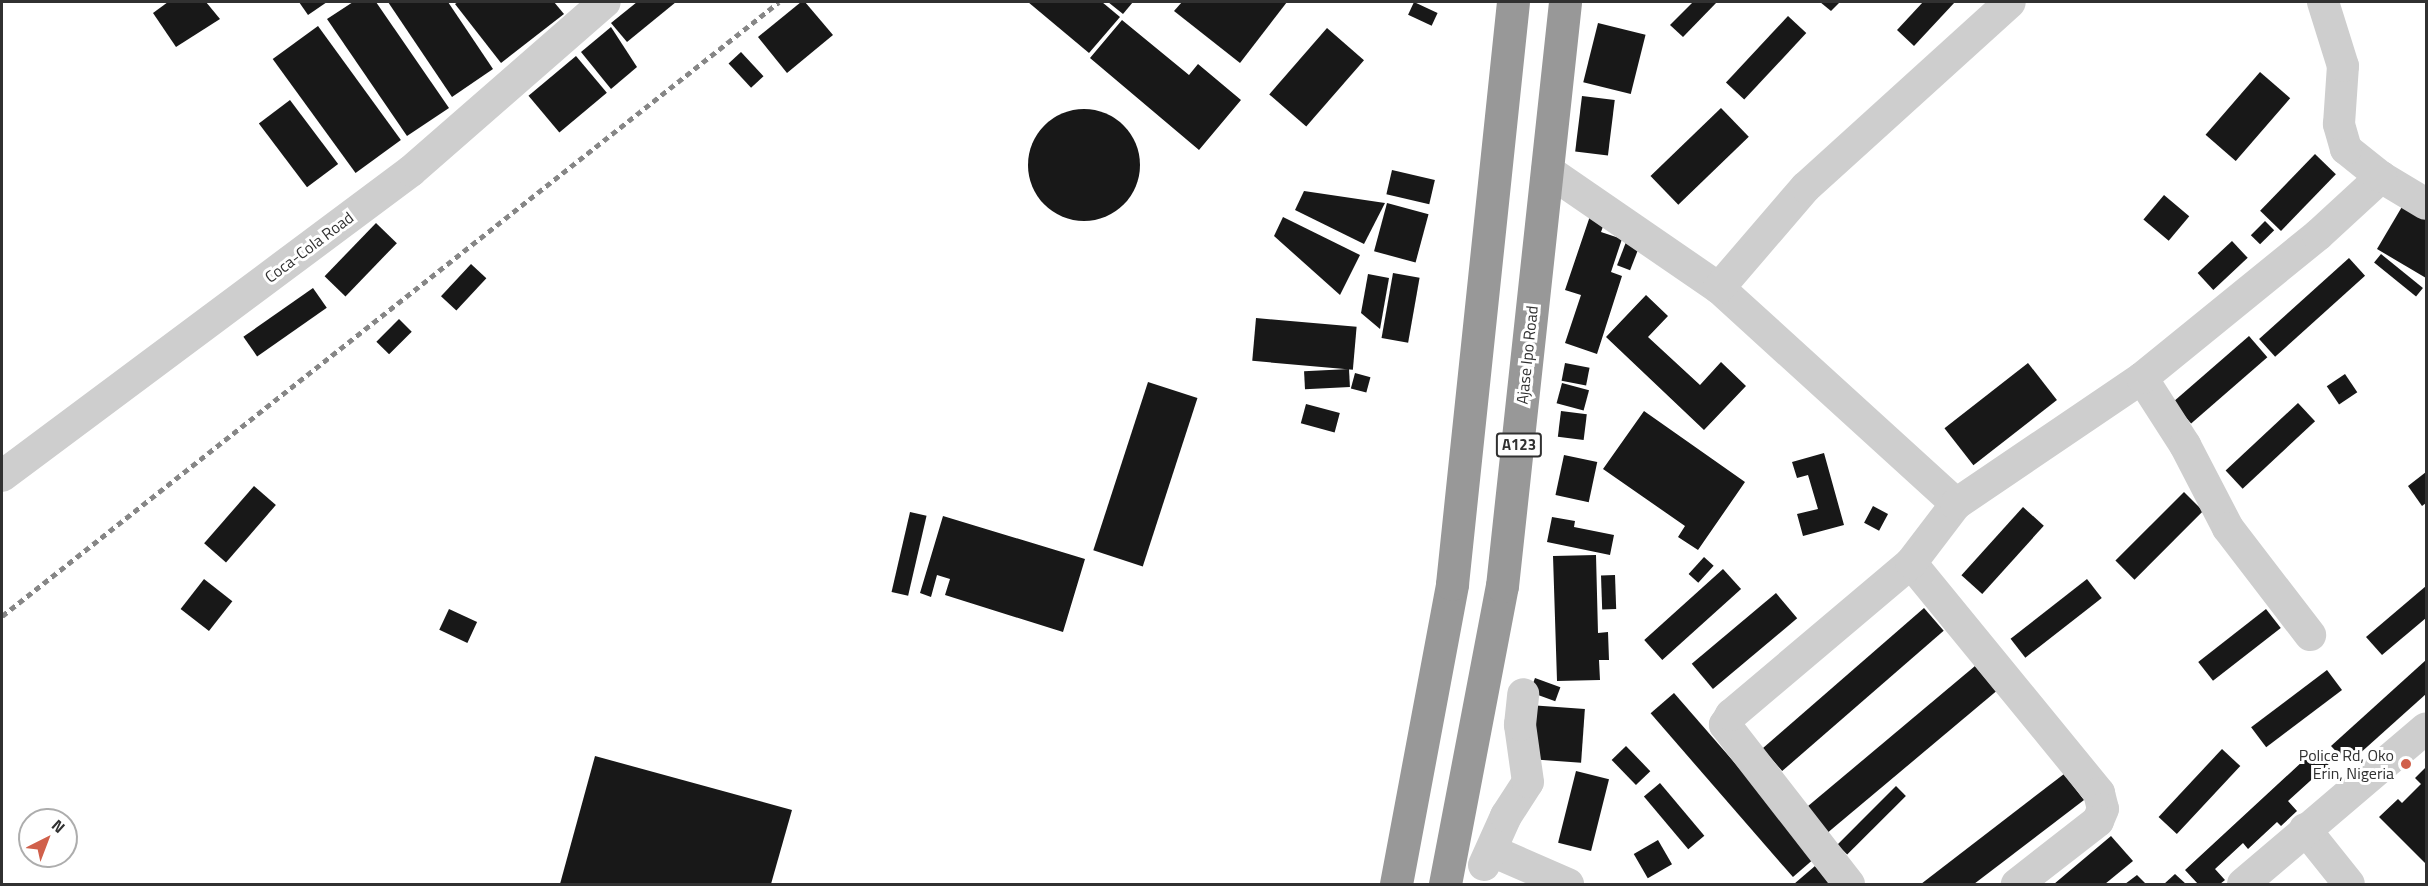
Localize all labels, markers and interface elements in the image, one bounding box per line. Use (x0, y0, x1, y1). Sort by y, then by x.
street label: Coca-Cola Road (261, 207, 357, 287)
street label: Ajase Ipo Road (1512, 305, 1542, 405)
road number: A123 (1495, 433, 1543, 457)
place label: Police Rd, Oko Erin, Nigeria (2299, 745, 2394, 783)
marker: Police Rd, Oko Erin, Nigeria (2399, 757, 2413, 771)
north arrow (18, 808, 78, 868)
text: N (47, 813, 71, 839)

